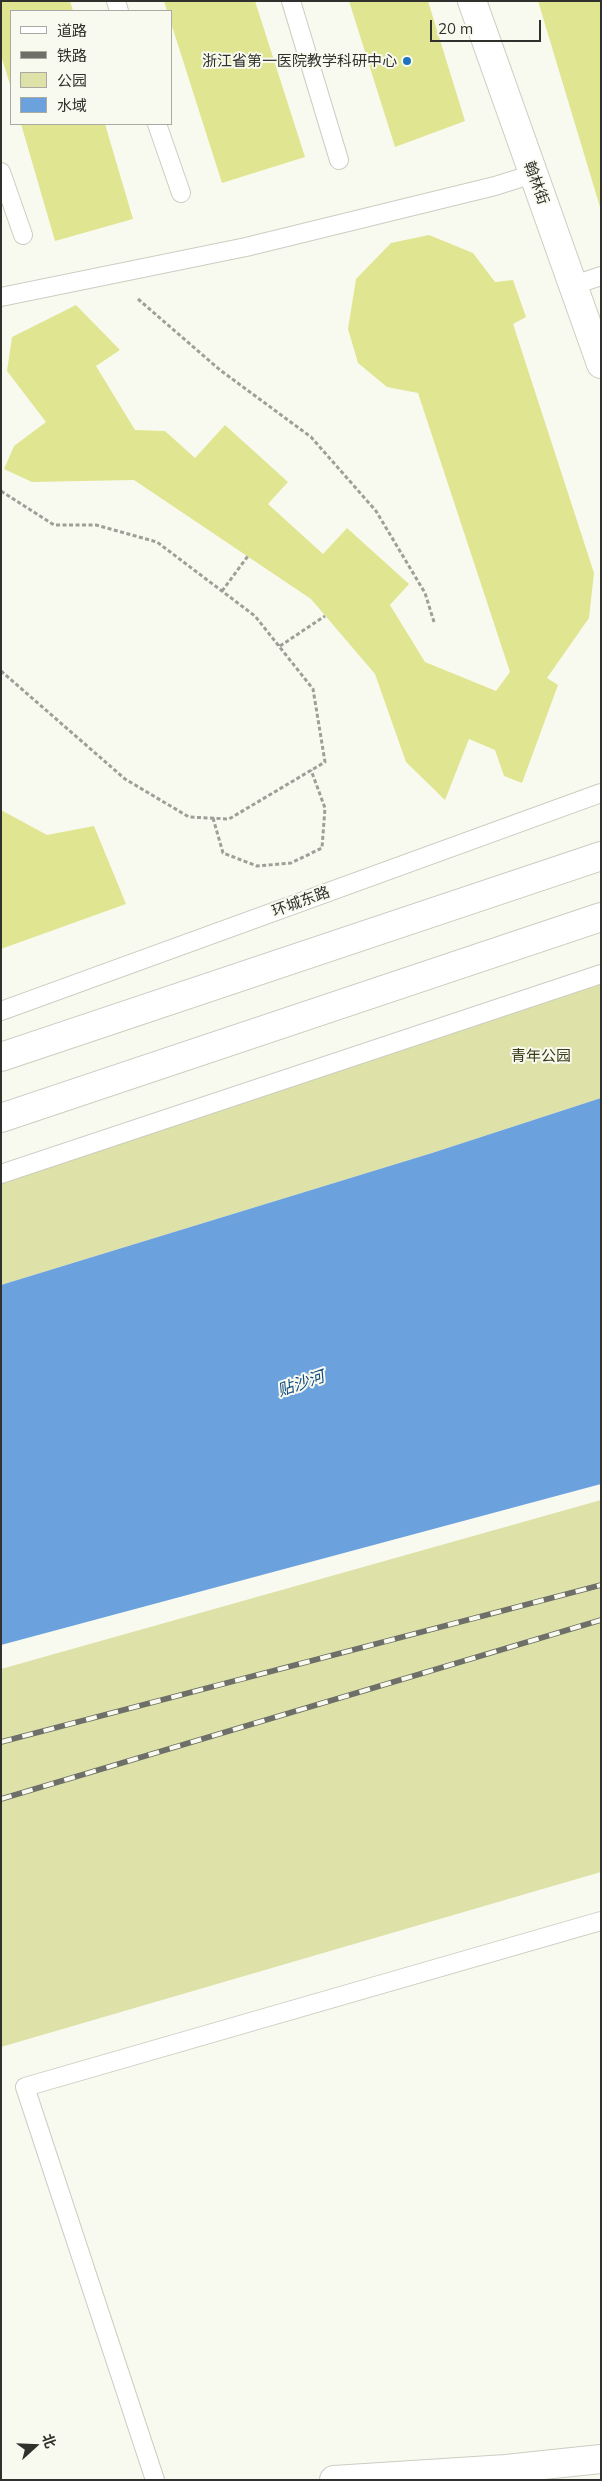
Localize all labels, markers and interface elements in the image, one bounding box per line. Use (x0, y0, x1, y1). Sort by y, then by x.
legend (10, 10, 172, 125)
scale bar (432, 10, 543, 42)
text: 20 m (438, 19, 473, 38)
text: 道路 (57, 21, 87, 40)
text: 铁路 (57, 46, 87, 65)
place label: 浙江省第一医院教学科研中心 (202, 52, 397, 70)
marker: 浙江省第一医院教学科研中心 (401, 55, 413, 67)
text: 公园 (57, 71, 87, 90)
text: 水域 (57, 96, 87, 115)
street label: 翰林街 (520, 159, 552, 207)
street label: 环城东路 (270, 883, 332, 921)
park label: 青年公园 (511, 1047, 571, 1065)
water label: 贴沙河 (275, 1367, 327, 1401)
north arrow (10, 2421, 60, 2471)
text: 北 (38, 2431, 60, 2451)

